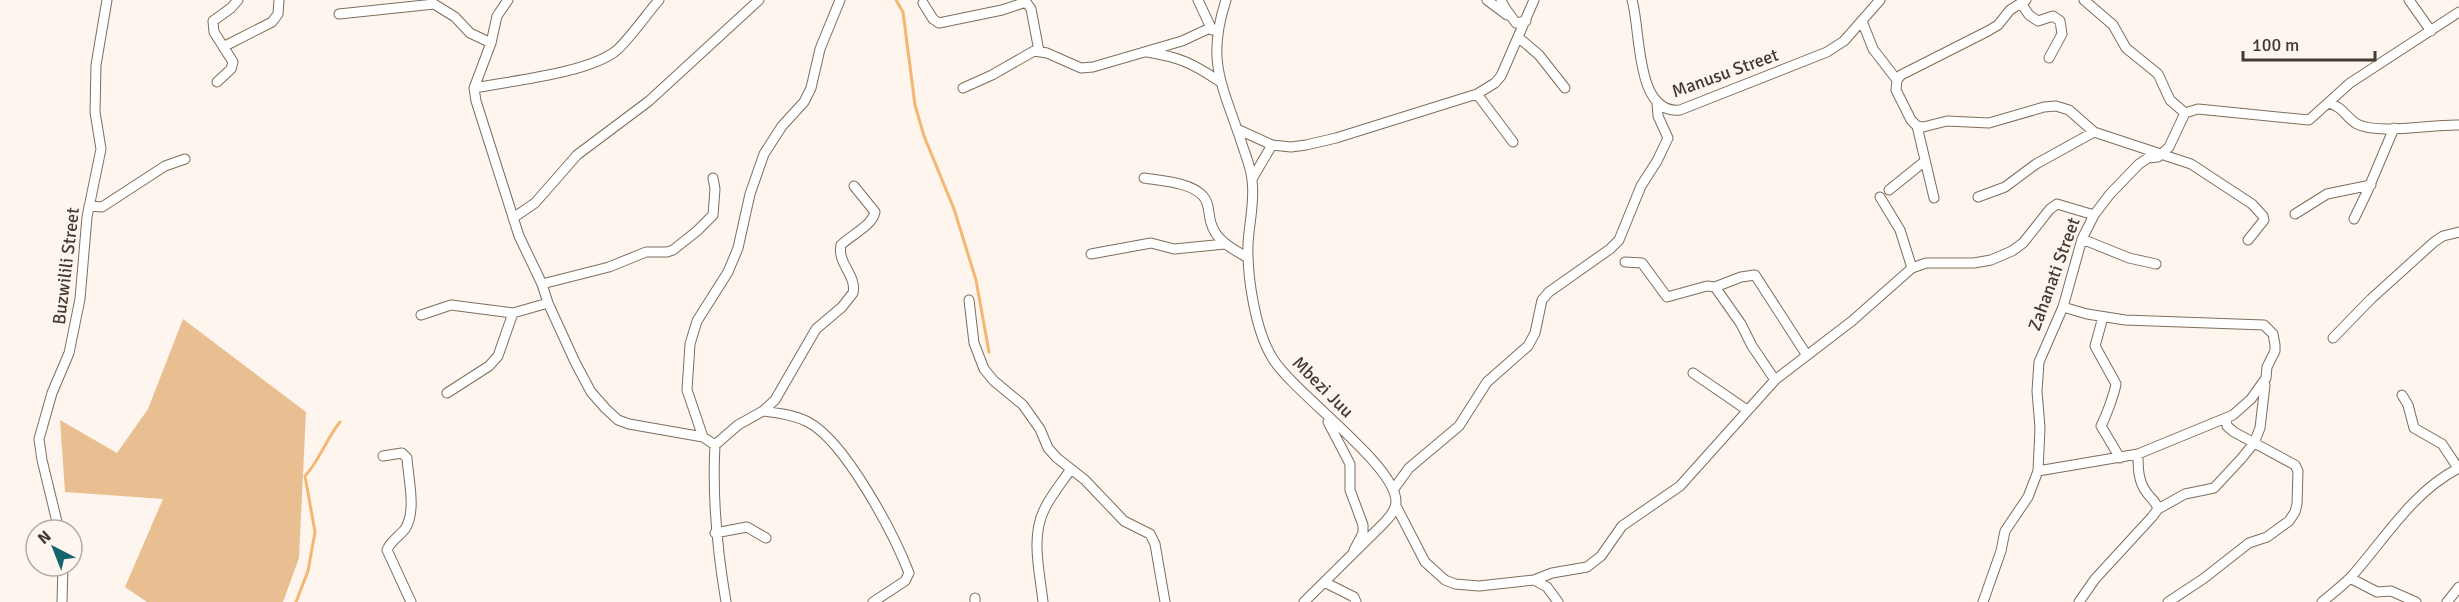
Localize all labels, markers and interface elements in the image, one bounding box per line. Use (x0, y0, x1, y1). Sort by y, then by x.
scale bar (2243, 24, 2375, 62)
text: 100 m (2252, 34, 2299, 56)
street label: Manusu Street (1669, 44, 1781, 102)
street label: Buzwilili Street (48, 206, 84, 326)
street label: Zahanati Street (2023, 214, 2085, 334)
street label: Mbezi Juu (1288, 352, 1358, 422)
north arrow (24, 518, 84, 578)
text: N (34, 526, 55, 549)

